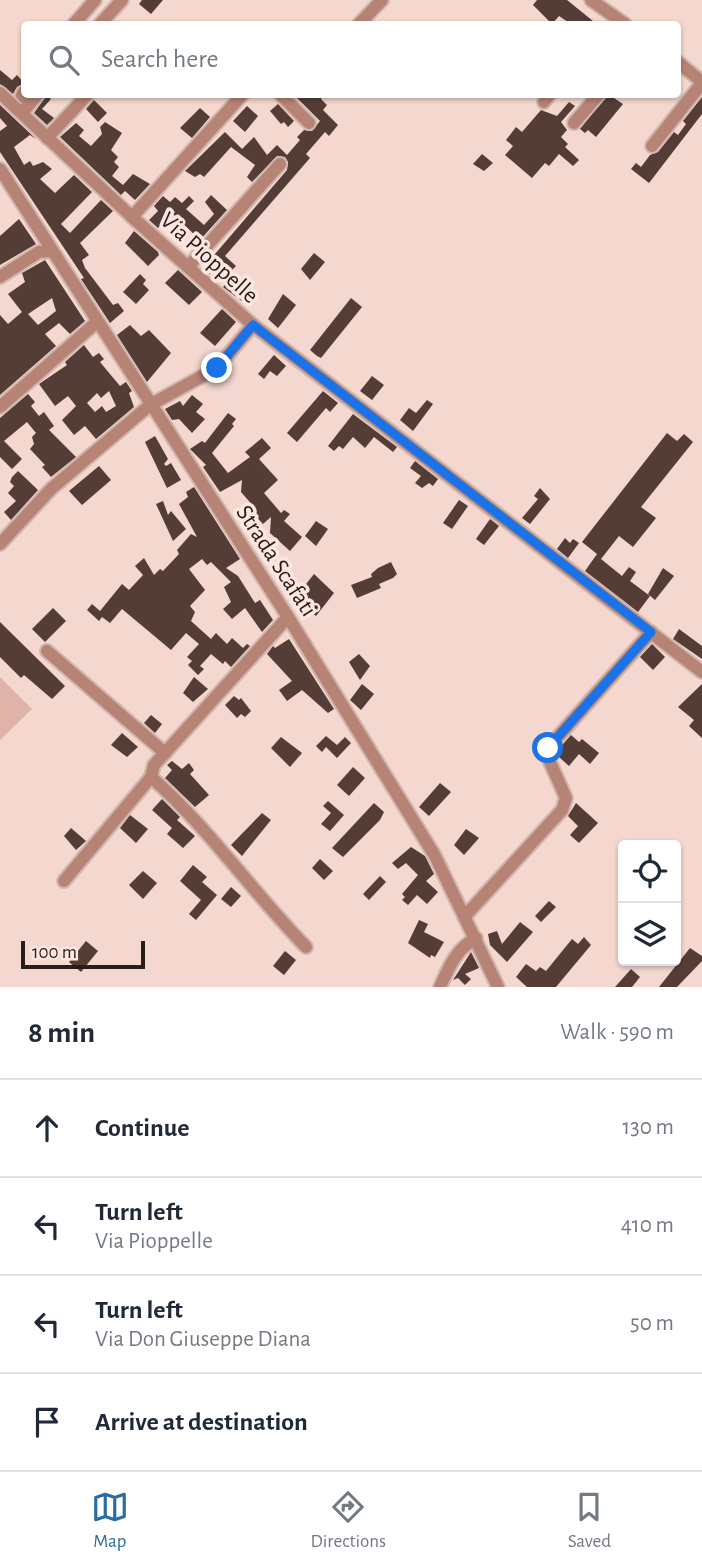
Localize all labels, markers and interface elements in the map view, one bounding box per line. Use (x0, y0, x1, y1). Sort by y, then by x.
search box (21, 21, 681, 98)
icon: search (45, 41, 83, 79)
text: Search here (101, 46, 219, 72)
street label: Via Pioppelle (155, 208, 263, 308)
route end (201, 352, 232, 383)
street label: Strada Scafati (231, 501, 321, 621)
route start (532, 732, 563, 763)
map controls (618, 840, 681, 966)
button: locate (618, 840, 681, 903)
button: layers (618, 903, 681, 966)
scale bar (21, 938, 145, 970)
text: 100 m (32, 943, 77, 962)
text: 8 min (28, 1018, 95, 1048)
text: Walk · 590 m (560, 1021, 674, 1044)
icon: ahead (28, 1109, 66, 1147)
text: Continue (95, 1115, 190, 1141)
text: 130 m (622, 1116, 674, 1139)
text: Turn left (95, 1199, 183, 1225)
icon: left (28, 1207, 66, 1245)
text: 410 m (621, 1214, 674, 1237)
text: Via Pioppelle (95, 1230, 213, 1253)
text: Turn left (95, 1297, 183, 1323)
icon: left (28, 1305, 66, 1343)
text: 50 m (630, 1312, 674, 1335)
text: Via Don Giuseppe Diana (95, 1328, 311, 1351)
icon: arrive (28, 1403, 66, 1441)
text: Arrive at destination (95, 1409, 308, 1435)
tab: Map (91, 1488, 129, 1553)
tab: Directions (310, 1488, 386, 1553)
tab: Saved (568, 1488, 611, 1553)

